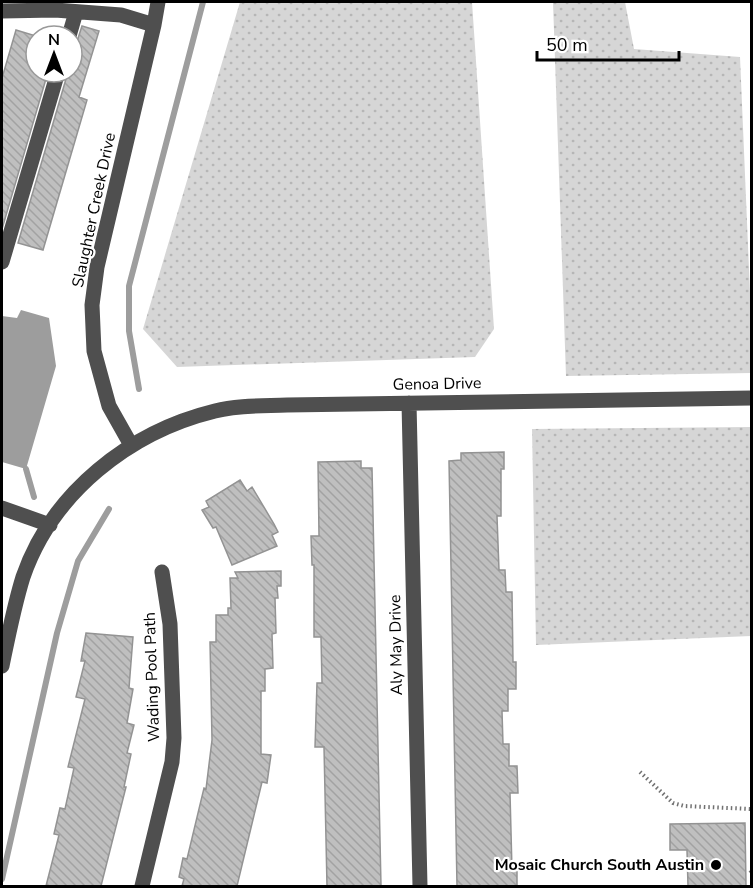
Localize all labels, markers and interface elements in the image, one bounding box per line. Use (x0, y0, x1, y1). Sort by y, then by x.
north arrow (24, 24, 84, 84)
scale bar (537, 24, 680, 62)
text: N (48, 29, 60, 51)
text: 50 m (546, 33, 588, 57)
street label: Slaughter Creek Drive (67, 131, 121, 289)
street label: Genoa Drive (392, 372, 482, 396)
street label: Aly May Drive (384, 594, 408, 696)
street label: Wading Pool Path (139, 612, 165, 742)
place label: Mosaic Church South Austin (495, 854, 704, 876)
marker: Mosaic Church South Austin (709, 858, 723, 872)

